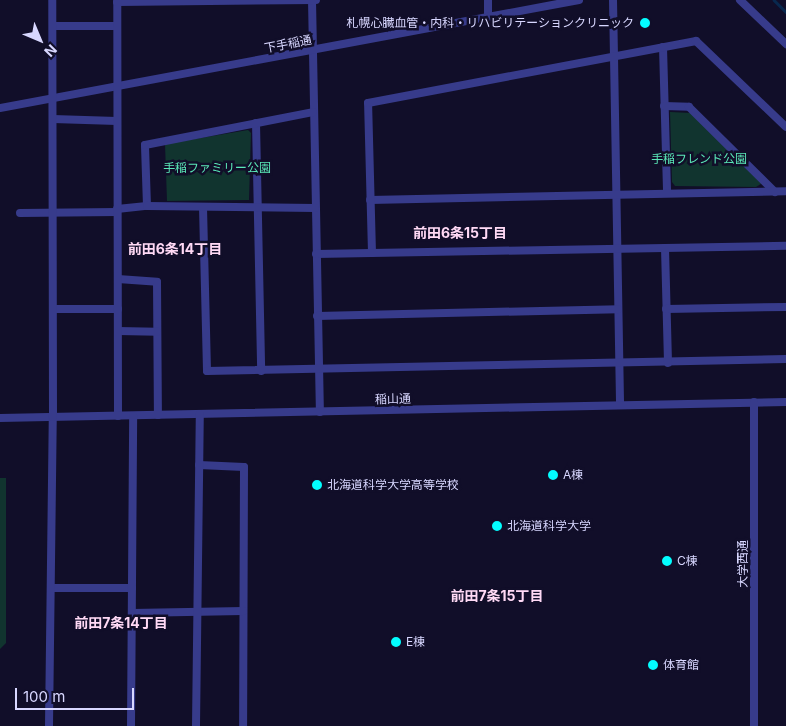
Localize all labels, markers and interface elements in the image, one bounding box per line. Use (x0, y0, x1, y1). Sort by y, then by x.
north arrow (15, 15, 65, 65)
place label: 札幌心臓血管・内科・リハビリテーションクリニック (346, 16, 634, 30)
marker: 札幌心臓血管・内科・リハビリテーションクリニック (638, 16, 652, 30)
street label: 下手稲通 (263, 32, 313, 56)
text: N (41, 41, 61, 61)
park label: 手稲フレンド公園 (651, 152, 747, 166)
park label: 手稲ファミリー公園 (163, 161, 271, 175)
district label: 前田6条15丁目 (413, 225, 507, 241)
district label: 前田6条14丁目 (128, 241, 222, 257)
street label: 稲山通 (375, 391, 411, 407)
place label: A棟 (563, 468, 583, 482)
marker: A棟 (547, 469, 559, 481)
place label: 北海道科学大学高等学校 (327, 478, 459, 492)
marker: 北海道科学大学高等学校 (311, 479, 323, 491)
place label: 北海道科学大学 (507, 519, 591, 533)
marker: 北海道科学大学 (491, 520, 503, 532)
street label: 大学西通 (736, 540, 750, 588)
place label: C棟 (677, 554, 698, 568)
marker: C棟 (661, 555, 673, 567)
district label: 前田7条15丁目 (450, 588, 544, 604)
district label: 前田7条14丁目 (74, 615, 168, 631)
place label: E棟 (406, 635, 425, 649)
marker: E棟 (390, 636, 402, 648)
place label: 体育館 (663, 658, 699, 672)
marker: 体育館 (647, 659, 659, 671)
scale bar (18, 678, 136, 710)
text: 100 m (23, 687, 65, 706)

